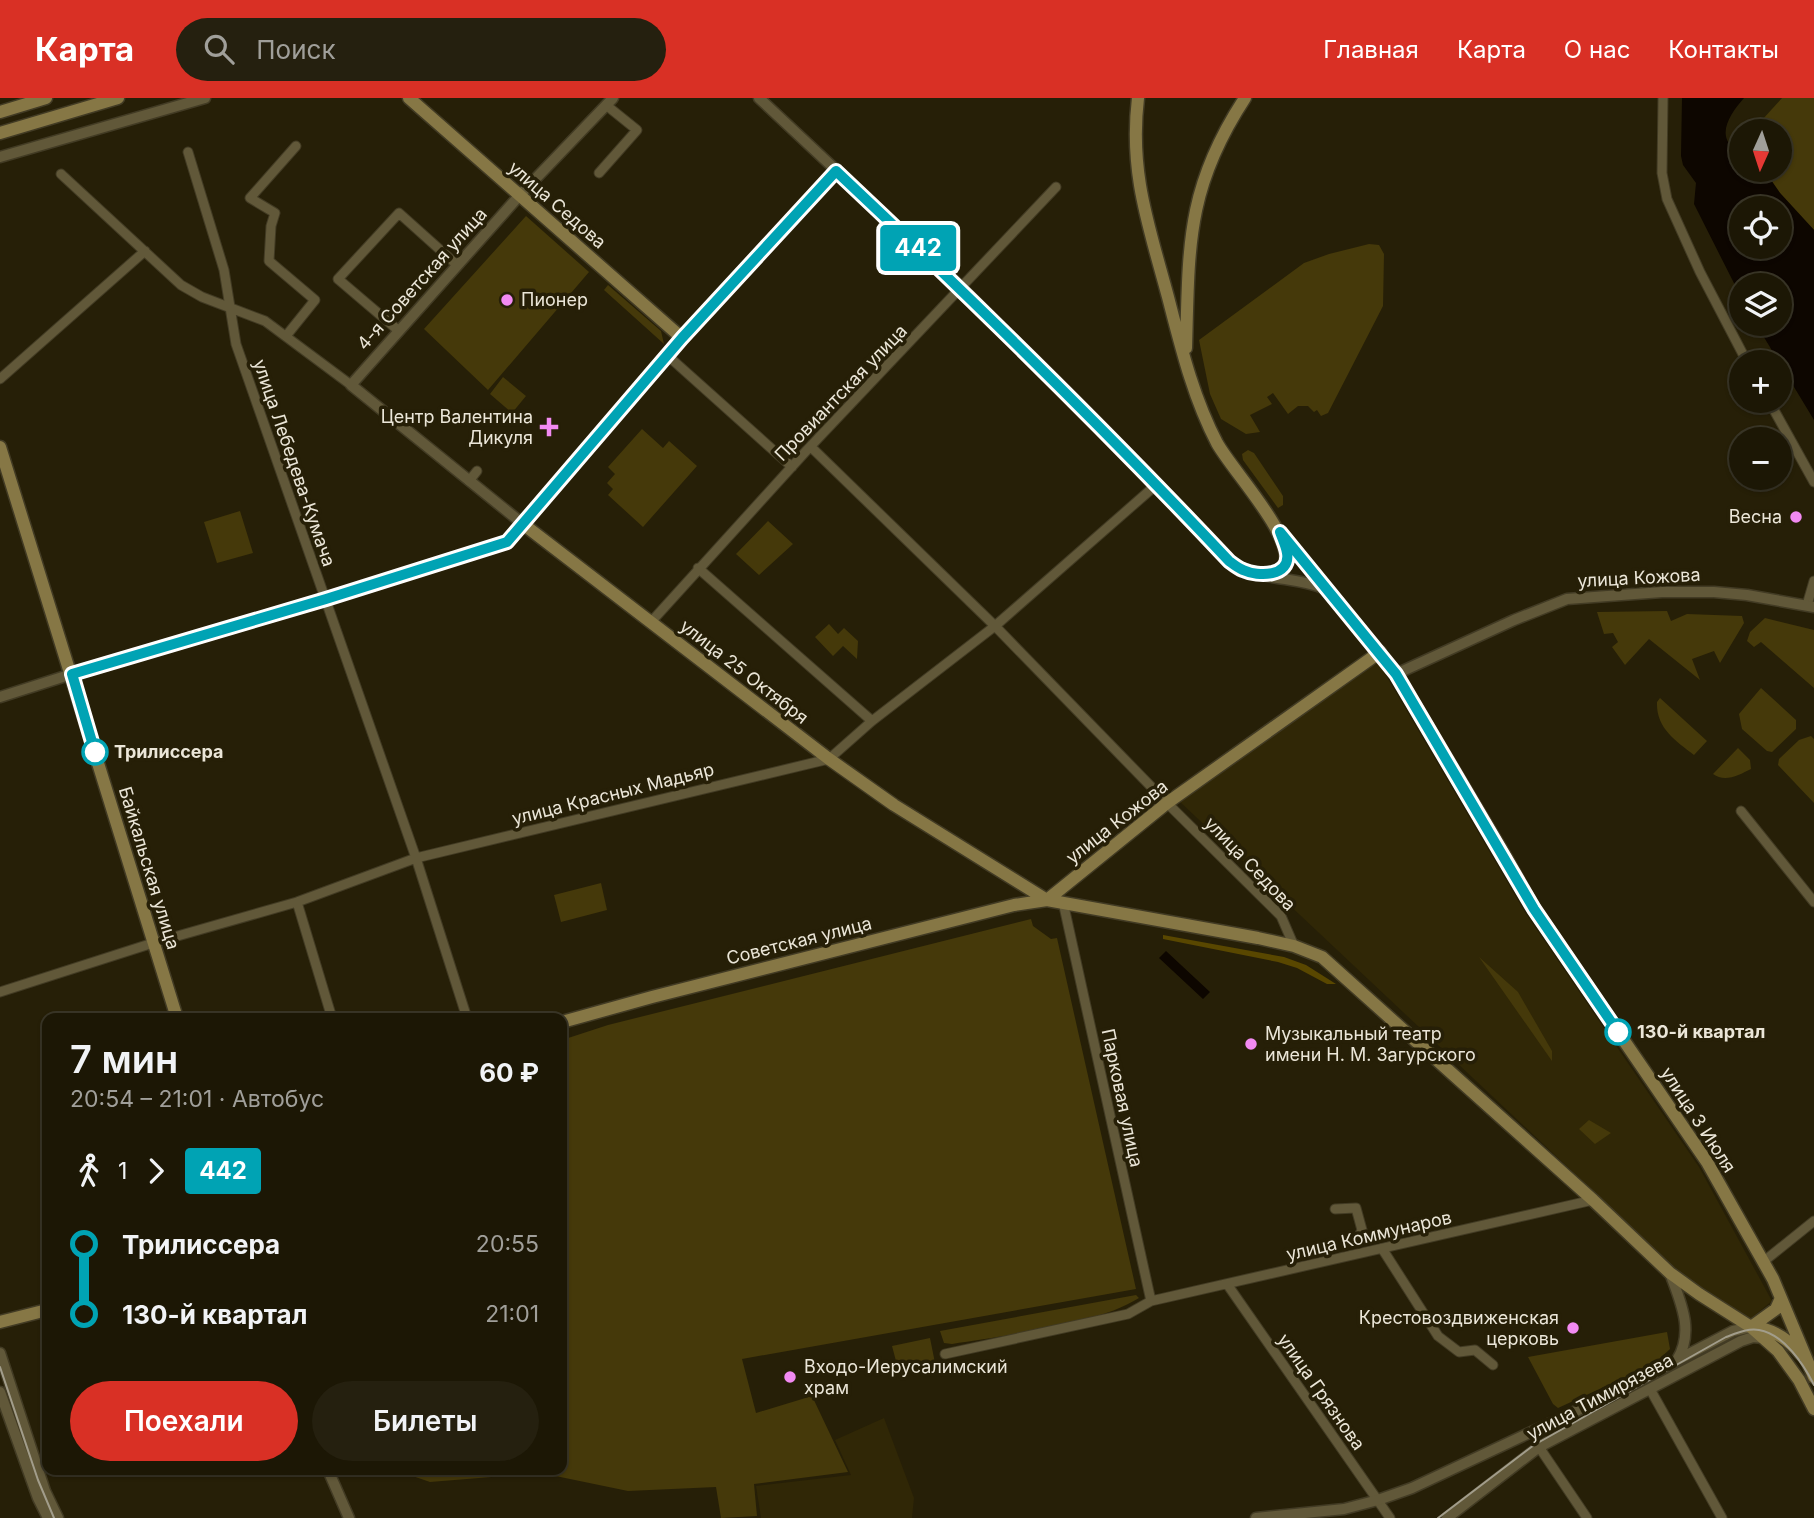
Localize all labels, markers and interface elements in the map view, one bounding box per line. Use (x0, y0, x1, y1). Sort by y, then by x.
search box (176, 18, 666, 81)
text: Карта (35, 29, 134, 69)
icon: search (200, 30, 238, 68)
text: Поиск (256, 34, 335, 65)
text: Главная (1323, 35, 1419, 64)
text: Карта (1457, 35, 1526, 64)
text: О нас (1564, 35, 1630, 64)
text: Контакты (1668, 35, 1779, 64)
north arrow (1729, 119, 1792, 182)
map controls (1729, 119, 1792, 490)
street label: улица Седова (504, 157, 610, 253)
button: locate (1729, 196, 1792, 259)
street label: 4-я Советская улица (352, 203, 491, 354)
line badge: 442 (878, 225, 958, 271)
text: 442 (894, 233, 942, 262)
button: layers (1729, 273, 1792, 336)
place label: Пионер (521, 289, 588, 310)
marker: Пионер (499, 292, 515, 308)
street label: Провиантская улица (770, 320, 911, 465)
button: + (1729, 350, 1792, 413)
street label: улица Лебедева-Кумача (249, 357, 340, 569)
place label: Центр Валентина Дикуля (381, 406, 533, 448)
marker: Центр Валентина Дикуля (539, 417, 559, 437)
button: − (1729, 427, 1792, 490)
place label: Весна (1729, 506, 1782, 527)
marker: Весна (1788, 509, 1804, 525)
street label: улица Кожова (1577, 564, 1701, 591)
street label: улица 25 Октября (676, 615, 813, 728)
marker: Трилиссера (82, 739, 108, 765)
place label: Трилиссера (114, 741, 224, 762)
street label: улица Красных Мадьяр (510, 758, 716, 829)
street label: улица Кожова (1062, 775, 1172, 868)
street label: Байкальская улица (115, 784, 184, 952)
street label: улица Седова (1200, 812, 1300, 915)
street label: Советская улица (724, 912, 874, 969)
marker: 130-й квартал (1605, 1019, 1631, 1045)
place label: 130-й квартал (1637, 1021, 1765, 1042)
place label: Музыкальный театр имени Н. М. Загурского (1265, 1023, 1476, 1065)
street label: Парковая улица (1098, 1027, 1147, 1169)
text: 7 мин (70, 1036, 178, 1082)
marker: Музыкальный театр имени Н. М. Загурского (1243, 1036, 1259, 1052)
text: 60 ₽ (479, 1057, 539, 1088)
street label: улица 3 Июля (1657, 1063, 1740, 1176)
text: 20:54 – 21:01 · Автобус (70, 1085, 324, 1113)
icon: walk (70, 1152, 108, 1190)
icon: forward (137, 1152, 175, 1190)
text: 442 (199, 1156, 247, 1185)
text: 1 (118, 1157, 127, 1185)
street label: улица Коммунаров (1284, 1206, 1454, 1265)
text: Трилиссера (122, 1229, 280, 1260)
text: 20:55 (476, 1230, 539, 1258)
text: 130-й квартал (122, 1299, 307, 1330)
text: 21:01 (485, 1300, 539, 1328)
place label: Крестовоздвиженская церковь (1359, 1307, 1559, 1349)
marker: Крестовоздвиженская церковь (1565, 1320, 1581, 1336)
street label: улица Грязнова (1273, 1329, 1369, 1454)
street label: улица Тимирязева (1523, 1349, 1676, 1444)
place label: Входо-Иерусалимский храм (804, 1356, 1008, 1398)
marker: Входо-Иерусалимский храм (782, 1369, 798, 1385)
button: Поехали (70, 1381, 298, 1461)
button: Билеты (312, 1381, 539, 1461)

